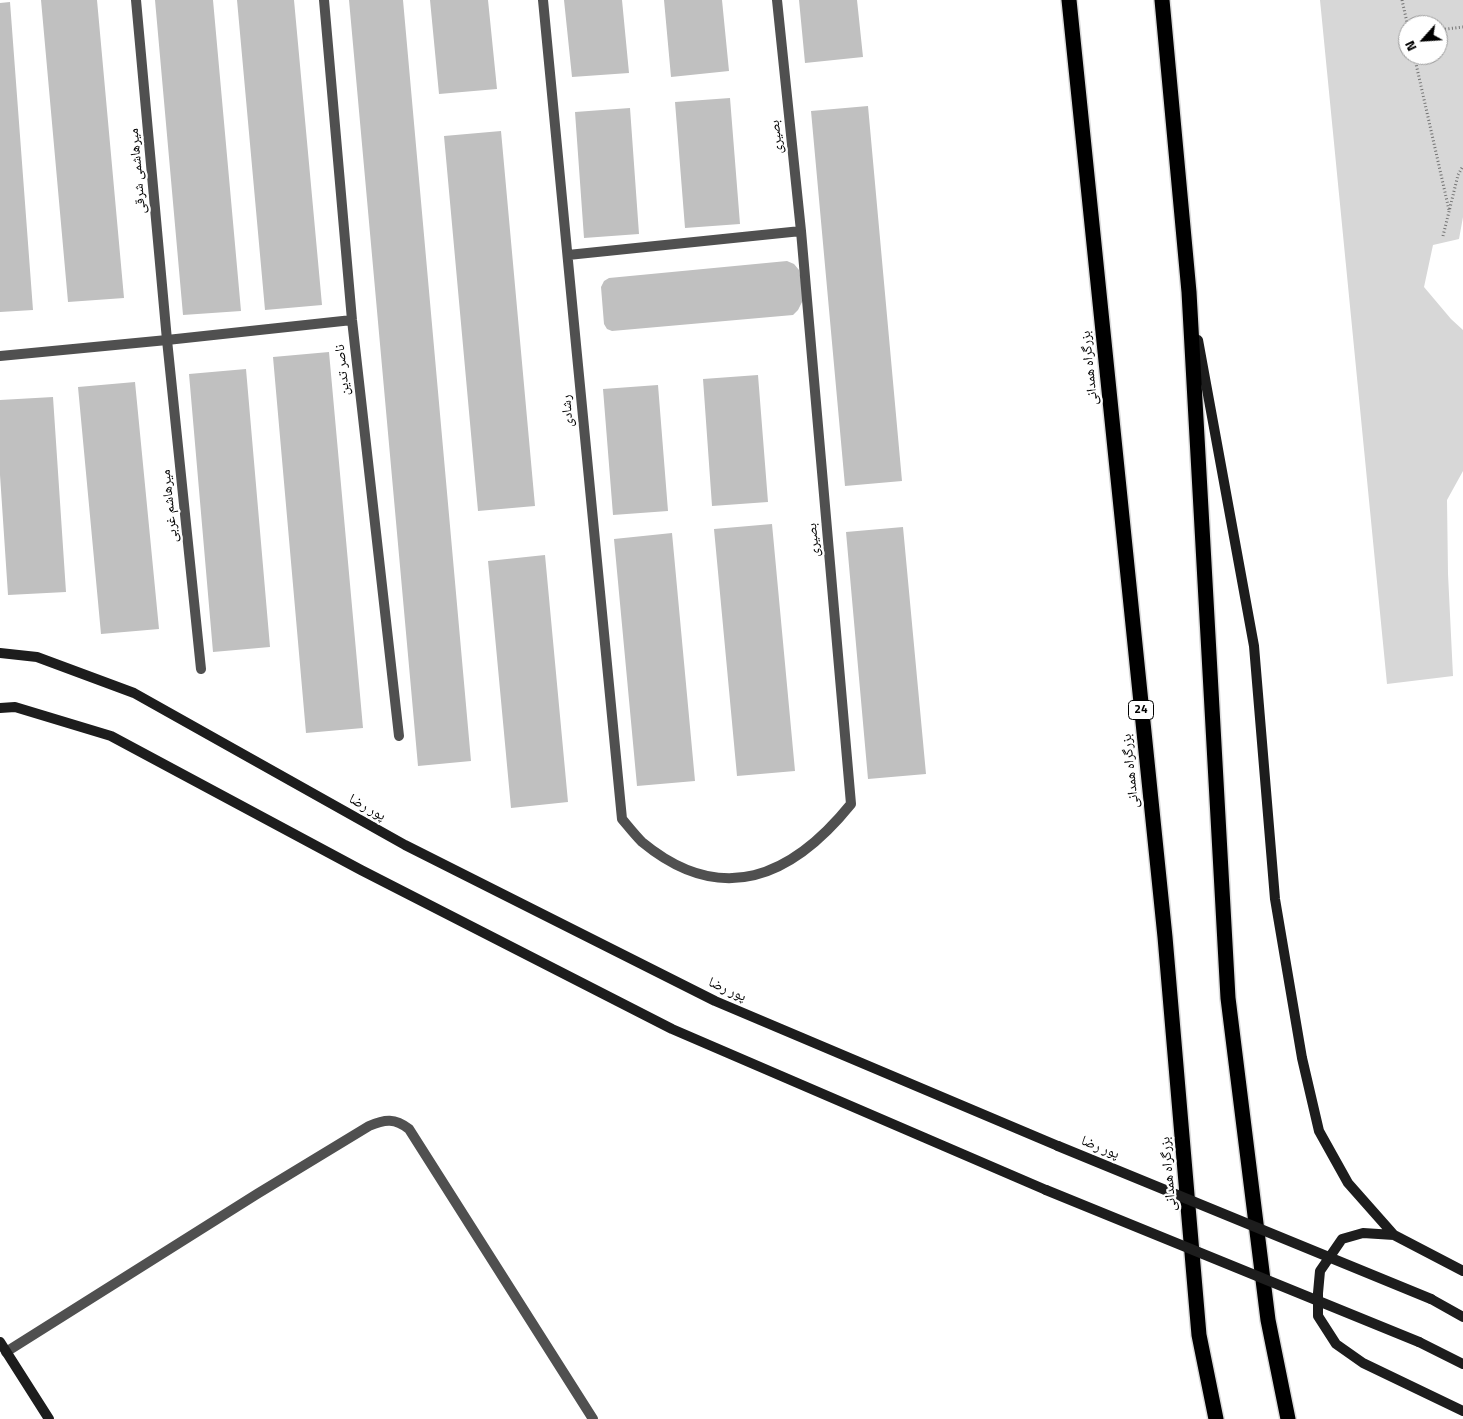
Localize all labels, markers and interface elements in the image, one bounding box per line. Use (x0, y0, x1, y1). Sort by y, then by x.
north arrow (1398, 15, 1448, 65)
text: N (1398, 37, 1422, 55)
street label: بصیری (767, 119, 787, 155)
street label: میرهاشمی شرقی (126, 128, 150, 214)
street label: بزرگراه همدانی (1078, 330, 1102, 406)
street label: ناصر تدین (332, 343, 354, 397)
street label: رشادی (558, 394, 578, 428)
street label: میرهاشم غربی (158, 469, 182, 543)
street label: بصیری (804, 522, 824, 558)
road number: 24 (1128, 700, 1154, 720)
street label: بزرگراه همدانی (1119, 733, 1143, 809)
street label: پور رضا (346, 791, 388, 825)
street label: پور رضا (705, 974, 749, 1006)
street label: پور رضا (1078, 1133, 1122, 1163)
street label: بزرگراه همدانی (1157, 1136, 1181, 1212)

